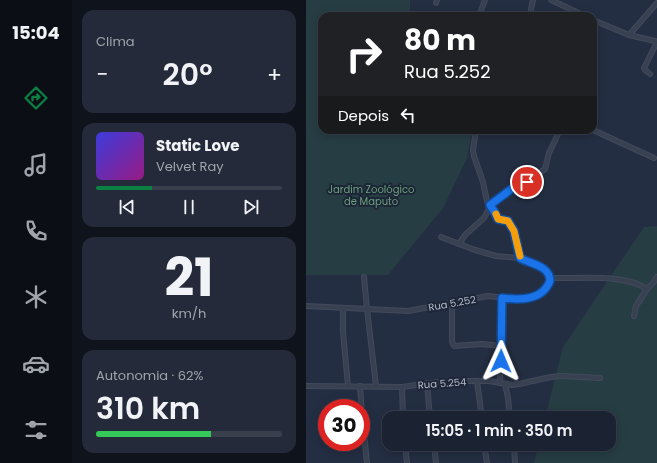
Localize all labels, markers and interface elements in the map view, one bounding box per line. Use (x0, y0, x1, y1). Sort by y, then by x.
text: 15:04 (12, 20, 60, 45)
text: 80 m (404, 21, 476, 60)
icon: right (338, 28, 390, 80)
text: Clima (96, 32, 135, 51)
text: 20° (163, 53, 213, 96)
text: − (96, 59, 108, 90)
text: + (267, 59, 282, 90)
text: Rua 5.252 (404, 59, 491, 84)
icon: directions (22, 84, 50, 112)
icon: left (397, 104, 419, 126)
text: Depois (338, 105, 389, 126)
text: Static Love (156, 135, 240, 156)
icon: music (22, 151, 50, 179)
text: Velvet Ray (156, 157, 224, 176)
pin (510, 165, 544, 199)
icon: arrive (516, 171, 538, 193)
park label: Jardim Zoológico de Maputo (328, 182, 414, 209)
icon: previous (116, 196, 138, 218)
icon: pause (178, 196, 200, 218)
icon: next (240, 196, 262, 218)
icon: phone (22, 217, 50, 245)
text: 21 (164, 241, 214, 314)
icon: climate (22, 283, 50, 311)
street label: Rua 5.252 (427, 292, 477, 315)
text: km/h (172, 304, 206, 323)
position arrow (480, 340, 522, 382)
icon: car (22, 350, 50, 378)
text: Autonomia · 62% (96, 366, 203, 385)
street label: Rua 5.254 (417, 374, 467, 393)
text: 310 km (96, 387, 200, 430)
speed limit sign: 30 (318, 399, 370, 451)
icon: filters (22, 416, 50, 444)
text: 15:05 · 1 min · 350 m (425, 420, 573, 441)

